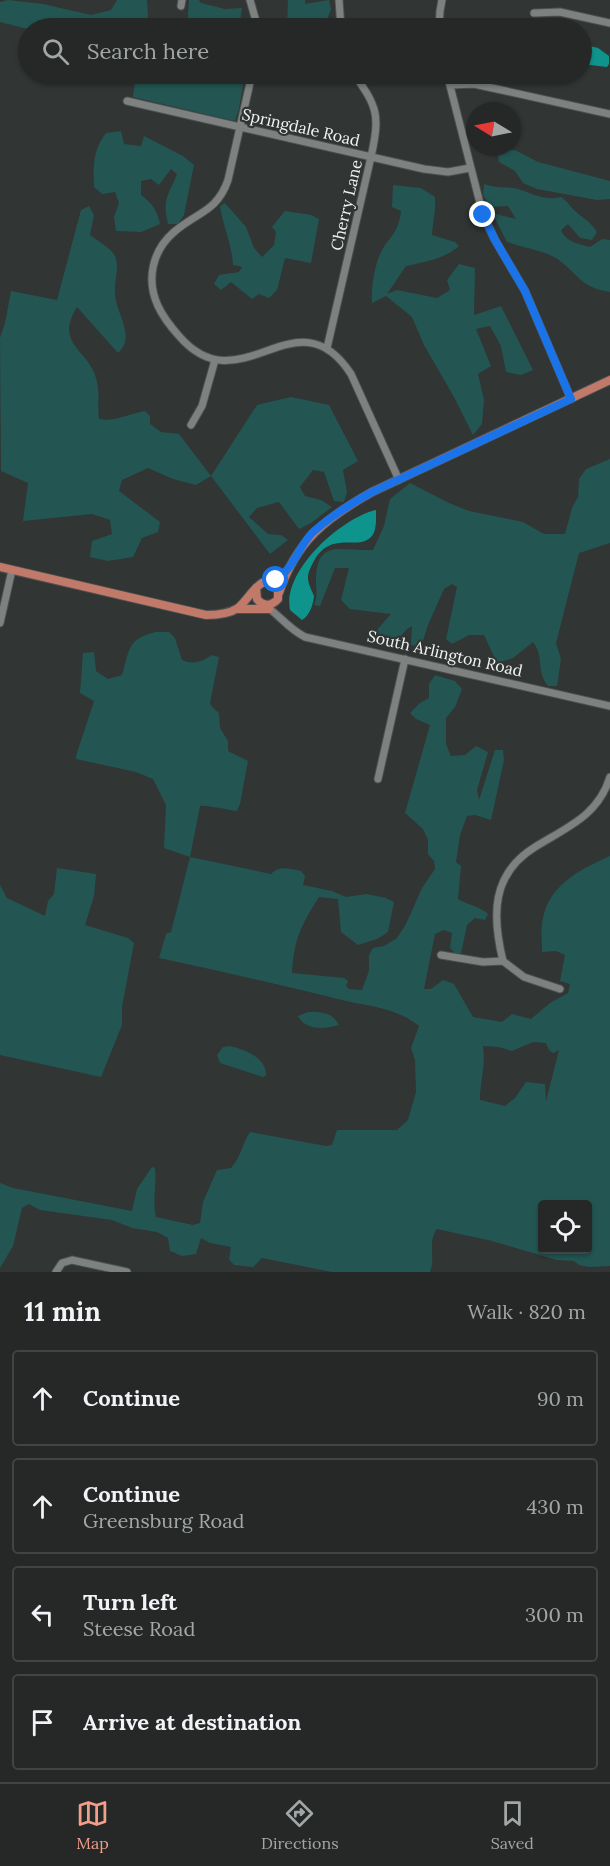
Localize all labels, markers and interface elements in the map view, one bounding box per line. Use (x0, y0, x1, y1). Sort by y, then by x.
search box (18, 18, 592, 84)
icon: search (39, 35, 72, 68)
text: Search here (87, 37, 209, 65)
north arrow (466, 102, 520, 156)
street label: Springdale Road (240, 104, 362, 150)
street label: Cherry Lane (326, 157, 366, 252)
route end (469, 201, 495, 227)
route start (262, 566, 288, 592)
street label: South Arlington Road (365, 625, 525, 681)
map controls (538, 1200, 592, 1254)
button: locate (538, 1200, 592, 1254)
text: 11 min (24, 1295, 101, 1328)
text: Walk · 820 m (467, 1299, 586, 1324)
icon: ahead (26, 1382, 59, 1415)
text: Continue (83, 1384, 180, 1412)
text: 90 m (537, 1386, 584, 1411)
text: Continue (83, 1480, 180, 1508)
icon: ahead (26, 1490, 59, 1523)
text: 430 m (526, 1494, 584, 1519)
text: Greensburg Road (83, 1508, 245, 1533)
text: Turn left (83, 1588, 177, 1616)
icon: left (26, 1598, 59, 1631)
text: 300 m (525, 1602, 584, 1627)
text: Steese Road (83, 1616, 195, 1641)
icon: arrive (26, 1706, 59, 1739)
text: Arrive at destination (83, 1708, 301, 1736)
tab: Map (76, 1797, 109, 1853)
tab: Directions (261, 1797, 339, 1853)
tab: Saved (491, 1797, 534, 1853)

